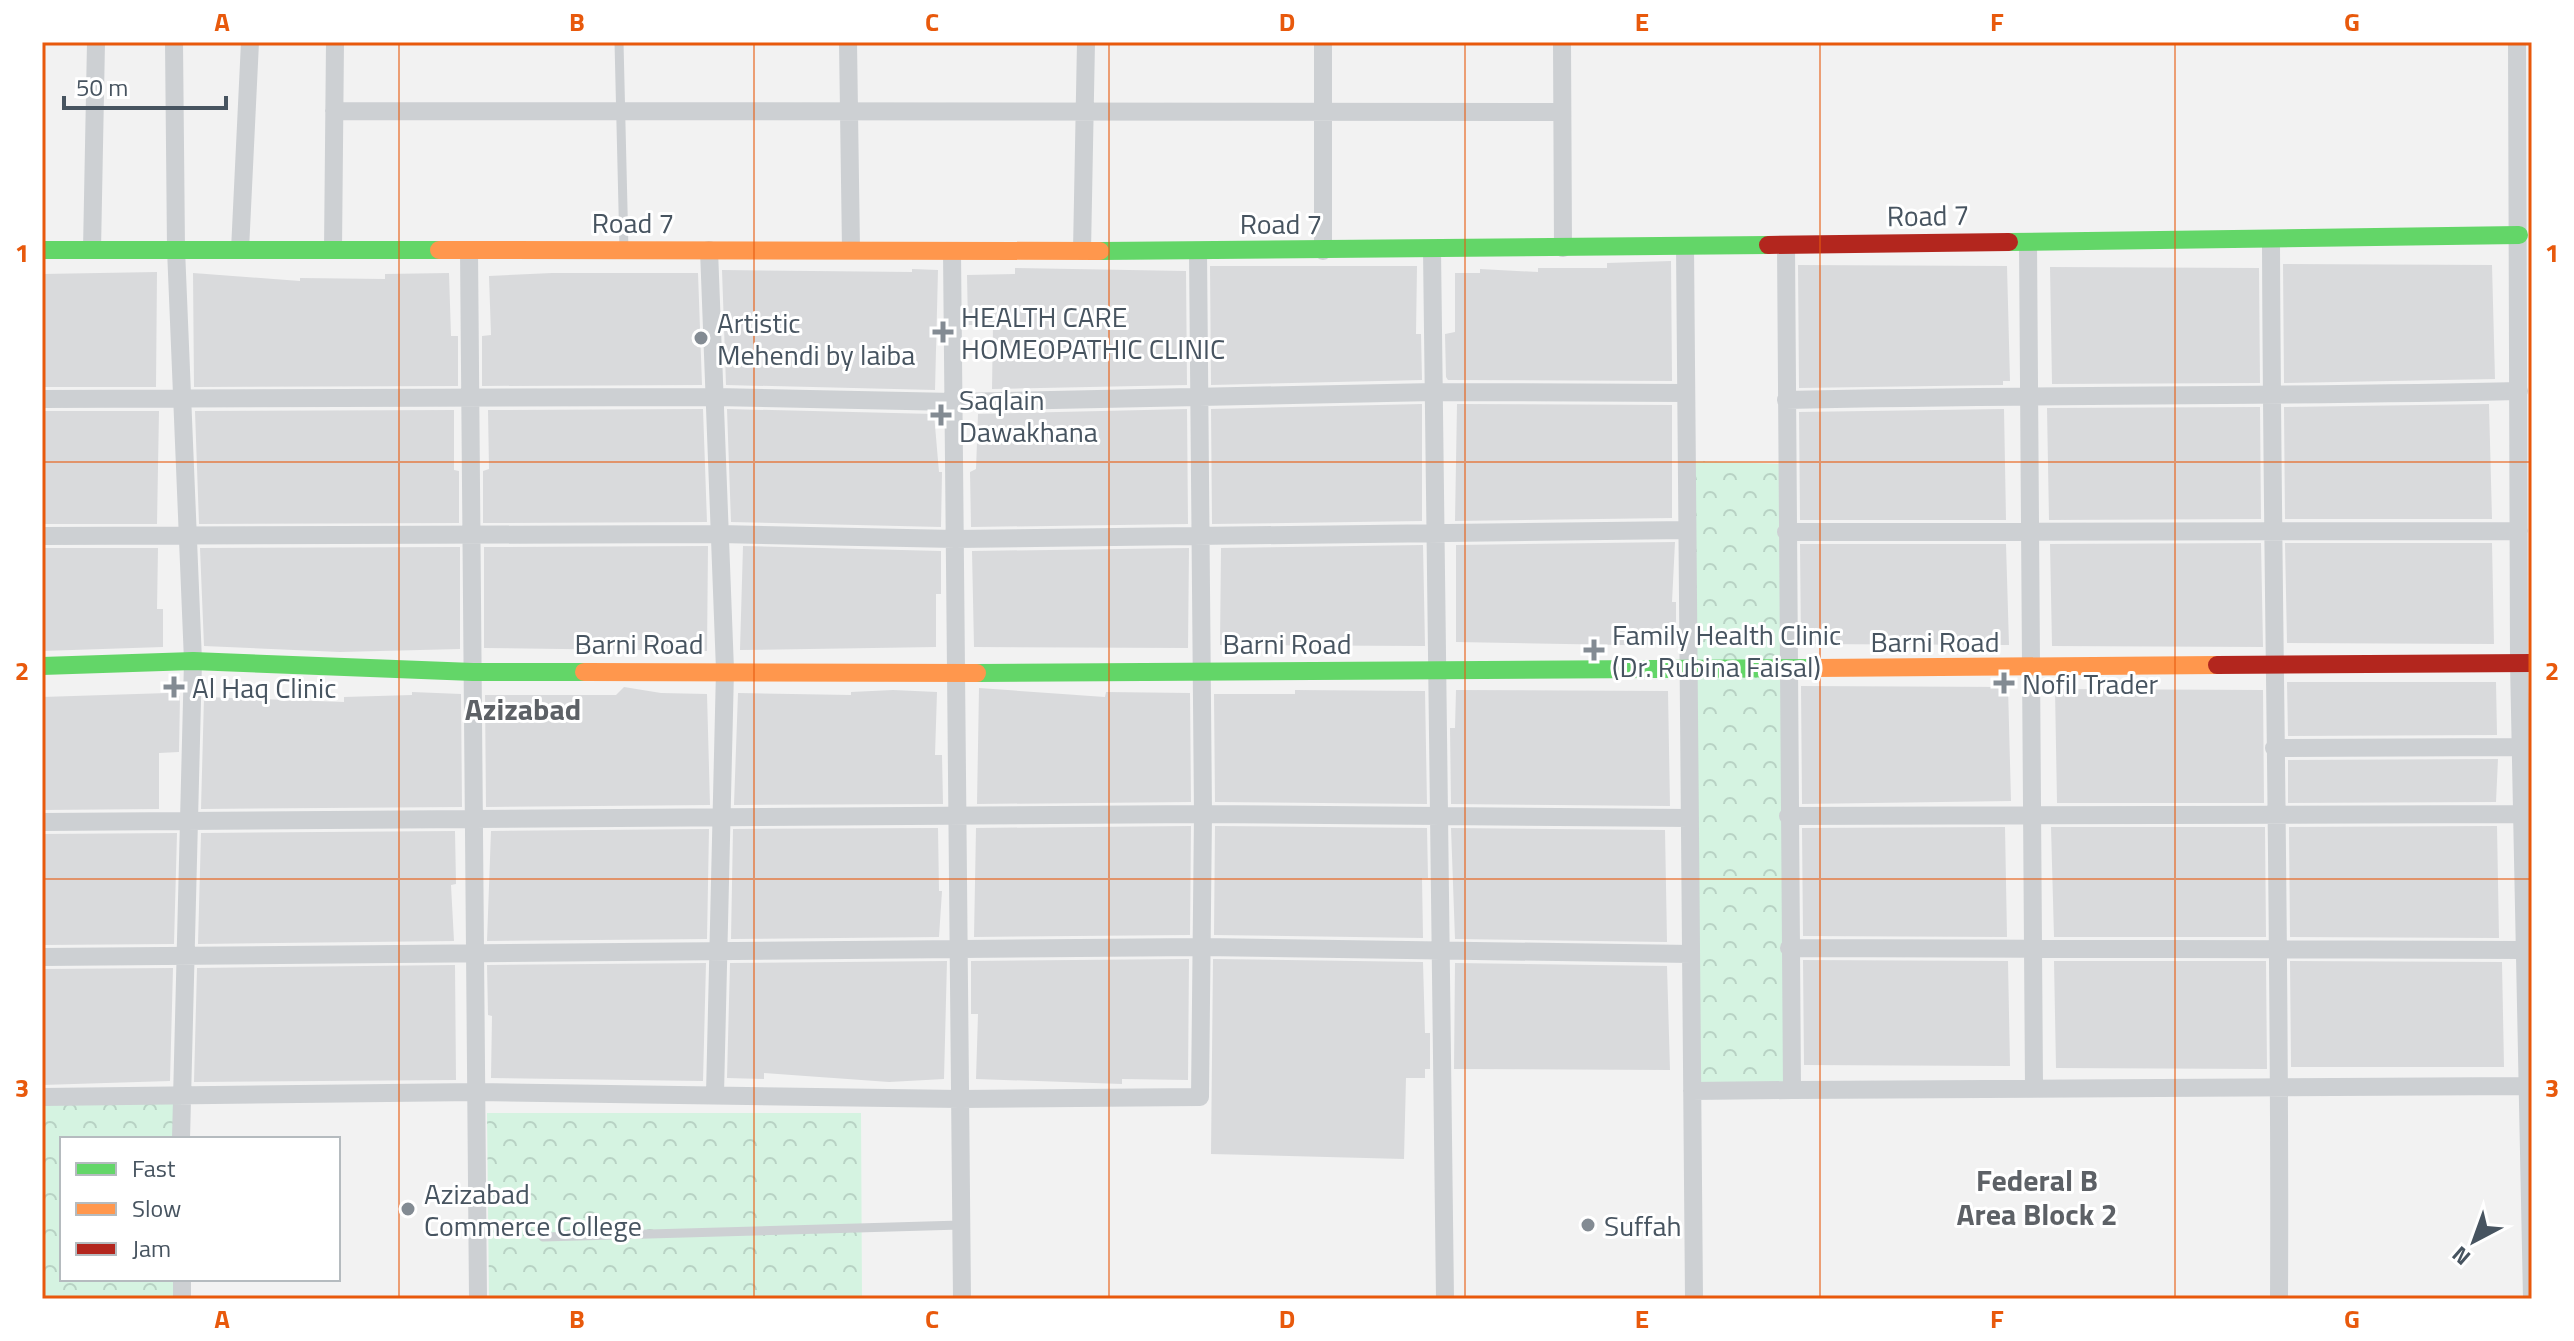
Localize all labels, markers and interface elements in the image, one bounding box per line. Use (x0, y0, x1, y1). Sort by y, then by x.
text: A (214, 2, 230, 41)
text: B (569, 2, 585, 41)
text: C (925, 2, 939, 41)
text: D (1279, 2, 1295, 41)
text: E (1635, 2, 1649, 41)
text: F (1990, 2, 2004, 41)
text: G (2344, 2, 2360, 41)
scale bar (64, 60, 226, 110)
text: 50 m (76, 69, 128, 105)
street label: Road 7 (1886, 193, 1970, 237)
street label: Road 7 (592, 201, 674, 244)
street label: Road 7 (1240, 202, 1322, 245)
text: 1 (15, 233, 29, 272)
text: 1 (2545, 233, 2559, 272)
place label: HEALTH CARE HOMEOPATHIC CLINIC (961, 295, 1225, 370)
place label: Artistic Mehendi by laiba (717, 301, 915, 376)
marker: HEALTH CARE HOMEOPATHIC CLINIC (932, 321, 954, 343)
marker: Artistic Mehendi by laiba (692, 329, 710, 347)
place label: Saqlain Dawakhana (959, 378, 1098, 453)
marker: Saqlain Dawakhana (930, 404, 952, 426)
place label: Family Health Clinic (Dr. Rubina Faisal) (1612, 613, 1841, 688)
street label: Barni Road (1871, 620, 1999, 663)
street label: Barni Road (575, 622, 703, 665)
street label: Barni Road (1223, 622, 1351, 665)
marker: Family Health Clinic (Dr. Rubina Faisal) (1583, 639, 1605, 661)
text: 2 (15, 651, 29, 690)
text: 2 (2545, 651, 2559, 690)
place label: Nofil Trader (2022, 662, 2159, 705)
place label: Al Haq Clinic (192, 666, 336, 709)
marker: Nofil Trader (1993, 672, 2015, 694)
marker: Al Haq Clinic (163, 676, 185, 698)
district label: Azizabad (465, 686, 581, 732)
text: 3 (15, 1068, 29, 1107)
text: 3 (2545, 1068, 2559, 1107)
legend (60, 1137, 340, 1281)
text: Fast (132, 1150, 176, 1186)
district label: Federal B Area Block 2 (1956, 1157, 2118, 1237)
place label: Azizabad Commerce College (424, 1172, 642, 1247)
text: Slow (132, 1190, 181, 1226)
marker: Azizabad Commerce College (399, 1200, 417, 1218)
north arrow (2434, 1201, 2514, 1281)
place label: Suffah (1604, 1204, 1682, 1247)
marker: Suffah (1579, 1216, 1597, 1234)
text: Jam (132, 1230, 171, 1266)
text: N (2444, 1238, 2478, 1274)
text: A (214, 1299, 230, 1338)
text: B (569, 1299, 585, 1338)
text: C (925, 1299, 939, 1338)
text: D (1279, 1299, 1295, 1338)
text: E (1635, 1299, 1649, 1338)
text: F (1990, 1299, 2004, 1338)
text: G (2344, 1299, 2360, 1338)

